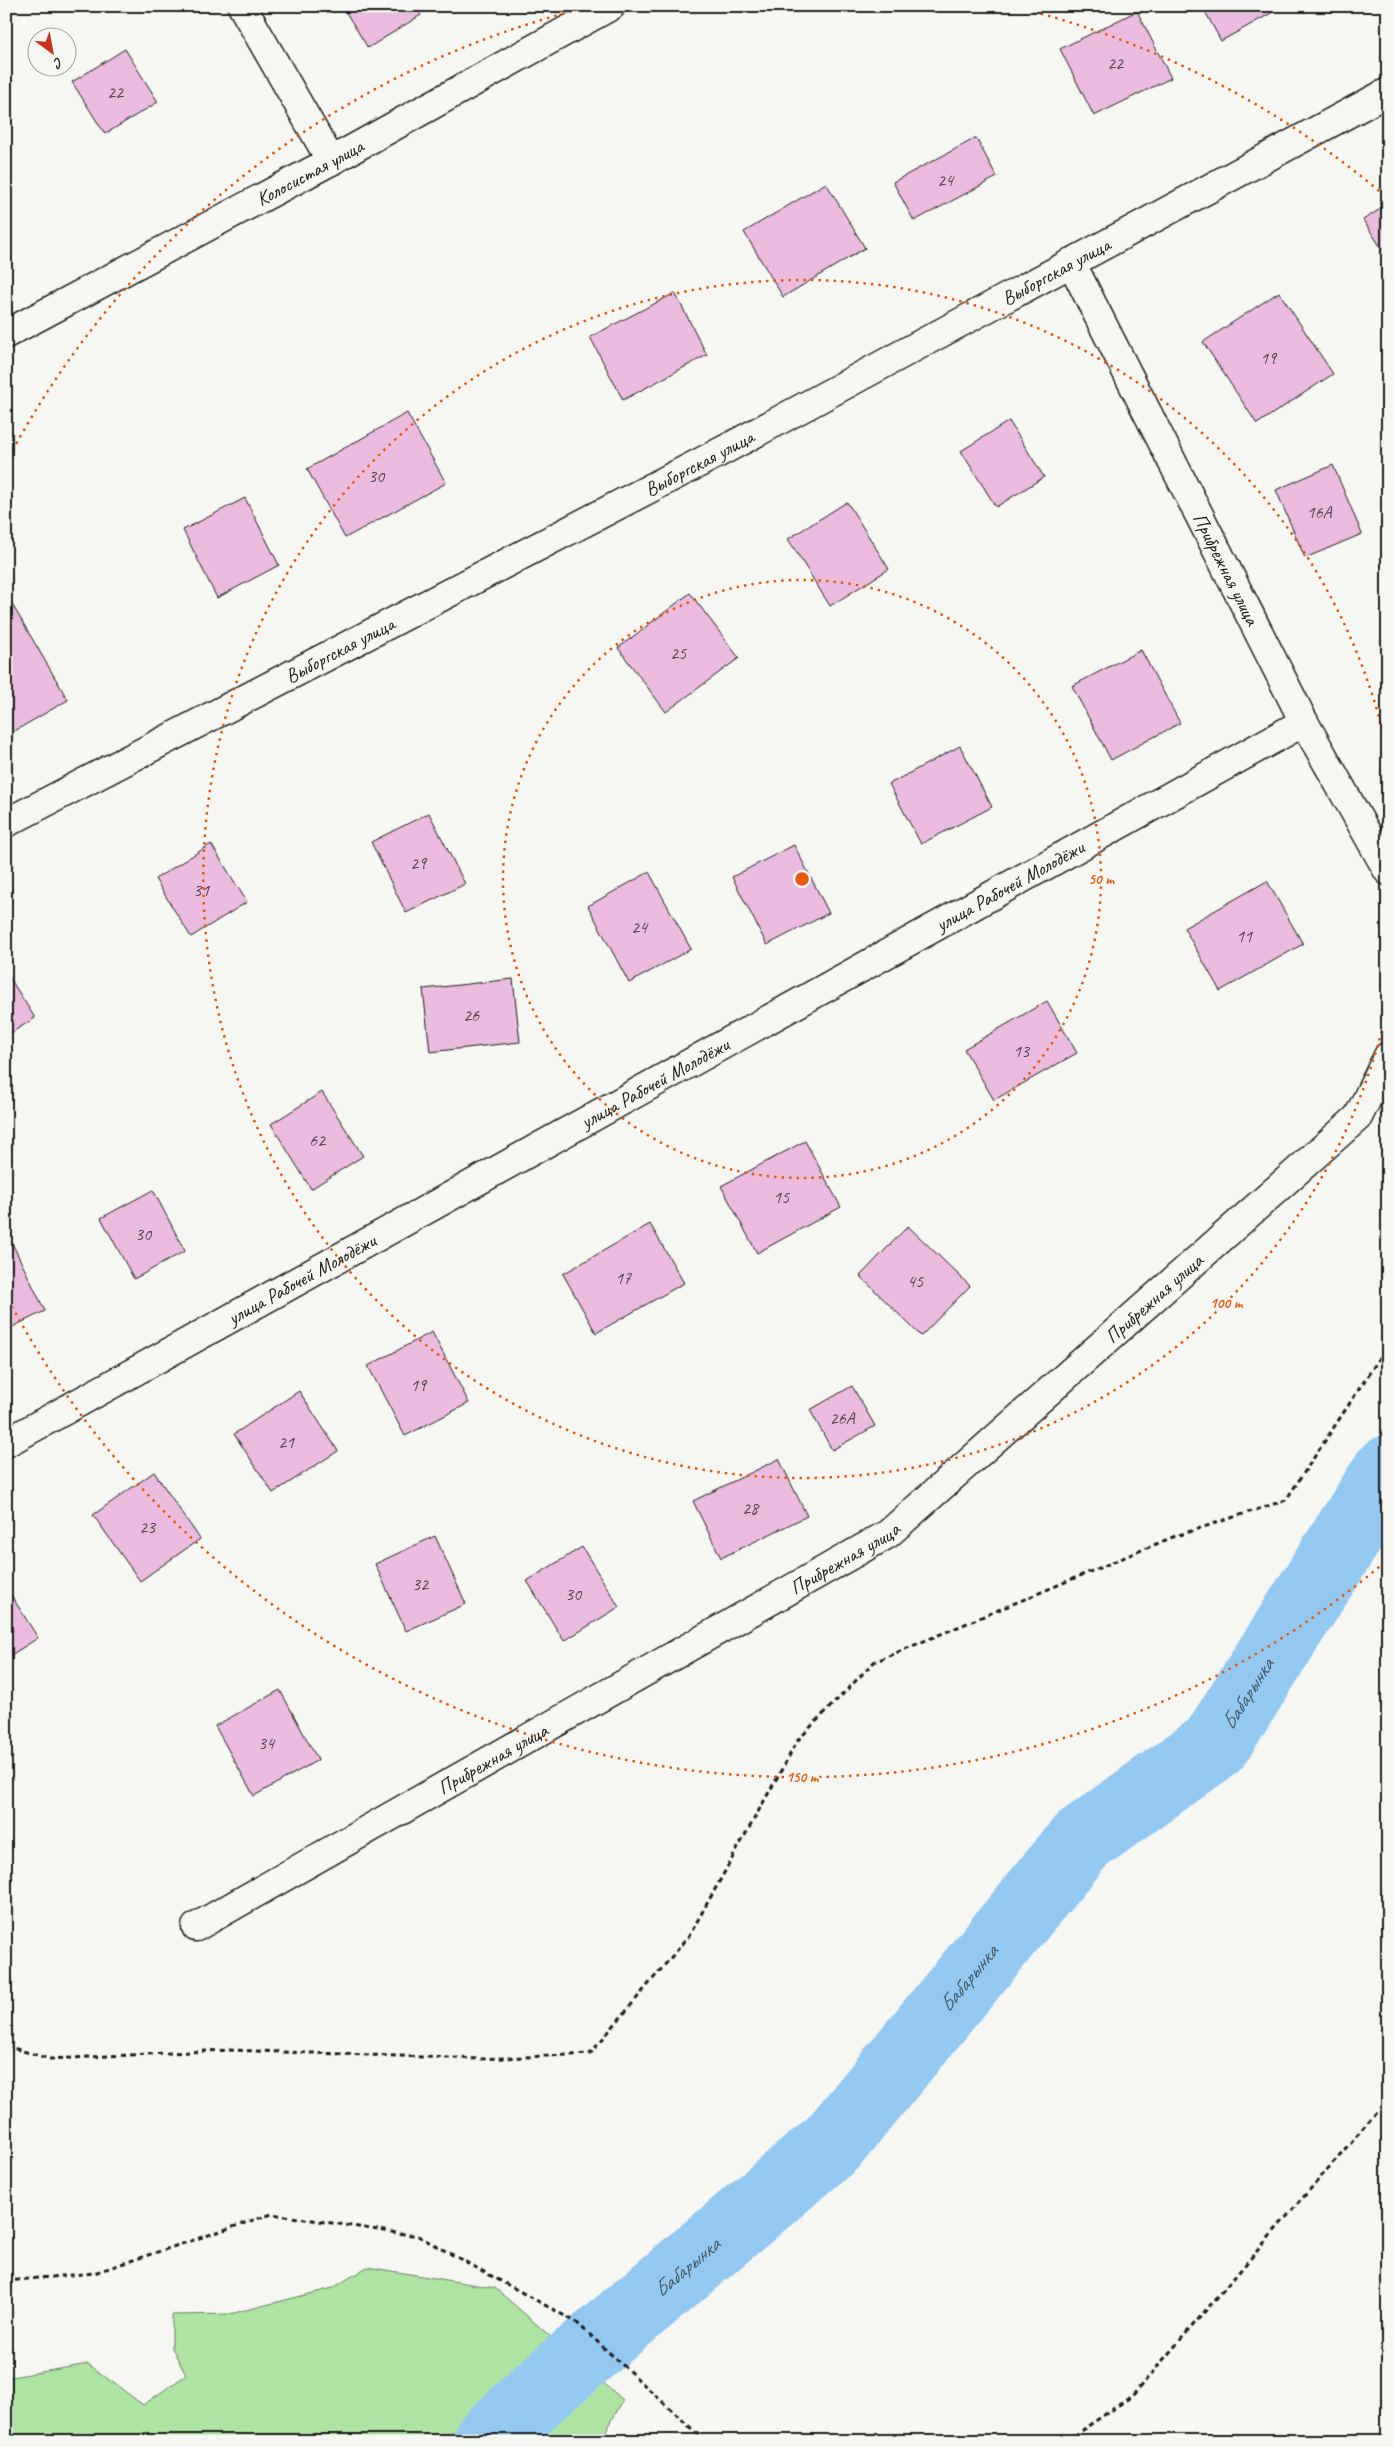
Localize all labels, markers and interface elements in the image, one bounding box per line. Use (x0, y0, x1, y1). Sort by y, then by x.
north arrow (28, 28, 78, 78)
house number: 22 (1107, 52, 1125, 74)
text: С (49, 54, 66, 73)
house number: 22 (107, 81, 125, 103)
street label: Колосистая улица (252, 132, 369, 211)
house number: 24 (937, 169, 955, 191)
street label: Выборгская улица (997, 231, 1116, 310)
house number: 19 (1260, 347, 1278, 369)
street label: Выборгская улица (640, 423, 759, 502)
house number: 30 (368, 465, 386, 487)
house number: 16А (1306, 501, 1333, 523)
street label: Прибрежная улица (1188, 508, 1266, 630)
street label: Выборгская улица (281, 610, 400, 688)
house number: 25 (670, 642, 687, 664)
street label: улица Рабочей Молодёжи (930, 834, 1089, 937)
house number: 29 (410, 852, 428, 874)
centre of rings (793, 870, 811, 888)
text: 50 m (1088, 870, 1115, 889)
house number: 31 (193, 879, 210, 901)
house number: 24 (631, 916, 649, 938)
house number: 11 (1236, 925, 1253, 947)
house number: 26 (463, 1004, 480, 1026)
street label: улица Рабочей Молодёжи (575, 1031, 735, 1134)
house number: 13 (1013, 1040, 1031, 1062)
house number: 62 (309, 1129, 327, 1151)
house number: 15 (773, 1186, 790, 1208)
house number: 30 (135, 1223, 153, 1245)
street label: улица Рабочей Молодёжи (222, 1227, 381, 1331)
street label: Прибрежная улица (1099, 1247, 1209, 1348)
house number: 17 (615, 1267, 632, 1289)
house number: 45 (907, 1270, 924, 1292)
text: 100 m (1210, 1294, 1244, 1313)
house number: 19 (410, 1374, 428, 1396)
house number: 26А (829, 1407, 856, 1429)
house number: 21 (278, 1431, 295, 1453)
house number: 28 (742, 1497, 760, 1519)
house number: 23 (139, 1516, 157, 1538)
street label: Прибрежная улица (785, 1516, 906, 1600)
house number: 32 (412, 1573, 430, 1595)
house number: 30 (565, 1583, 583, 1605)
water label: Бабарынка (1215, 1652, 1280, 1734)
street label: Прибрежная улица (433, 1717, 553, 1800)
house number: 34 (258, 1732, 276, 1754)
text: 150 m (786, 1768, 820, 1787)
water label: Бабарынка (933, 1938, 1005, 2017)
water label: Бабарынка (648, 2230, 727, 2303)

